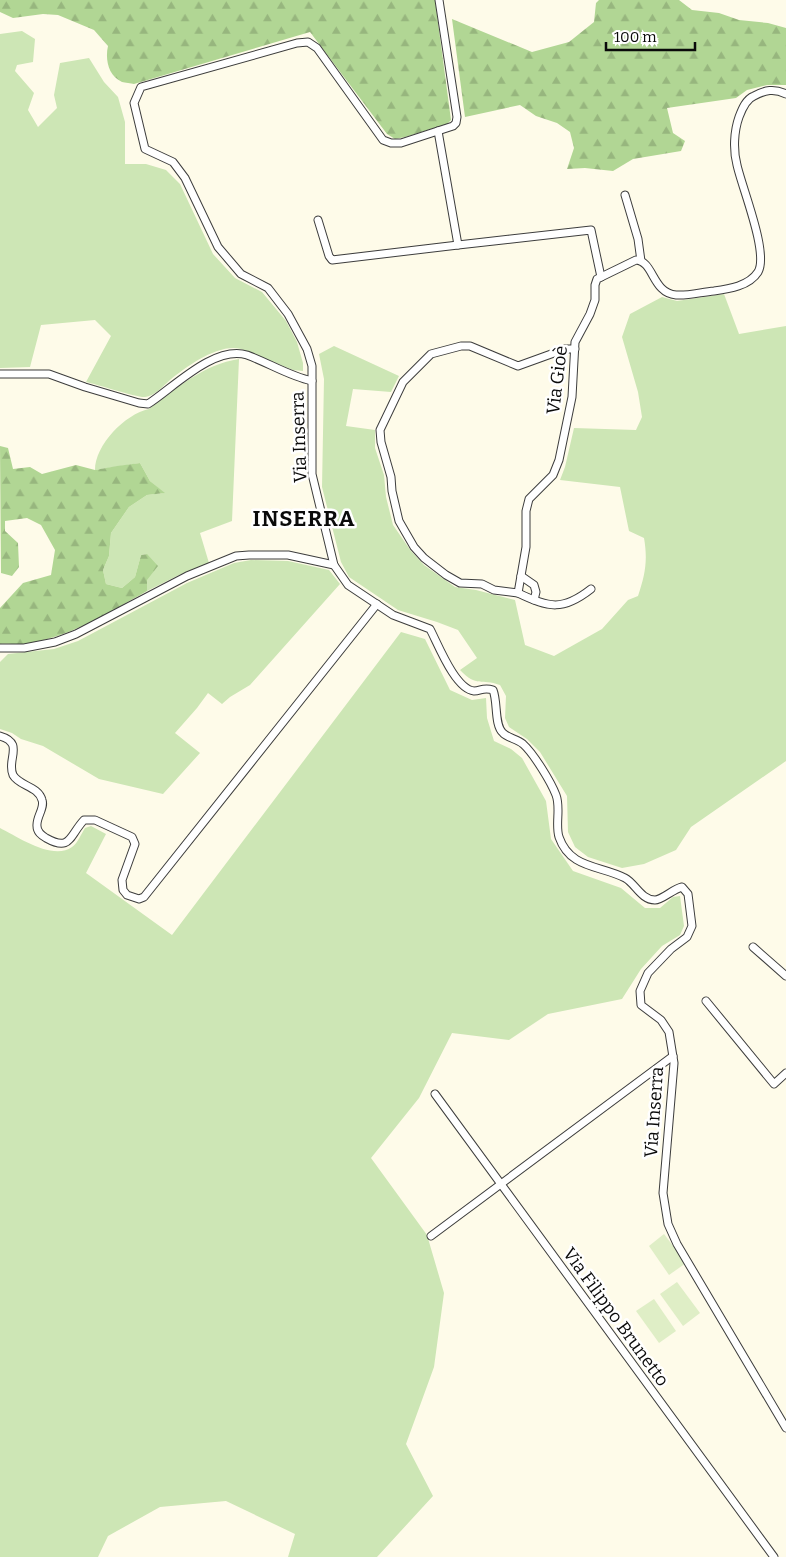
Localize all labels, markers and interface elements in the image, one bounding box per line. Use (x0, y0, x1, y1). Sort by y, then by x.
scale bar (606, 20, 695, 52)
text: 100 m (614, 28, 657, 46)
street label: Via Gioè (542, 344, 572, 416)
street label: Via Inserra (286, 391, 312, 483)
district label: INSERRA (253, 505, 355, 532)
street label: Via Inserra (640, 1066, 668, 1158)
street label: Via Filippo Brunetto (558, 1243, 674, 1391)

